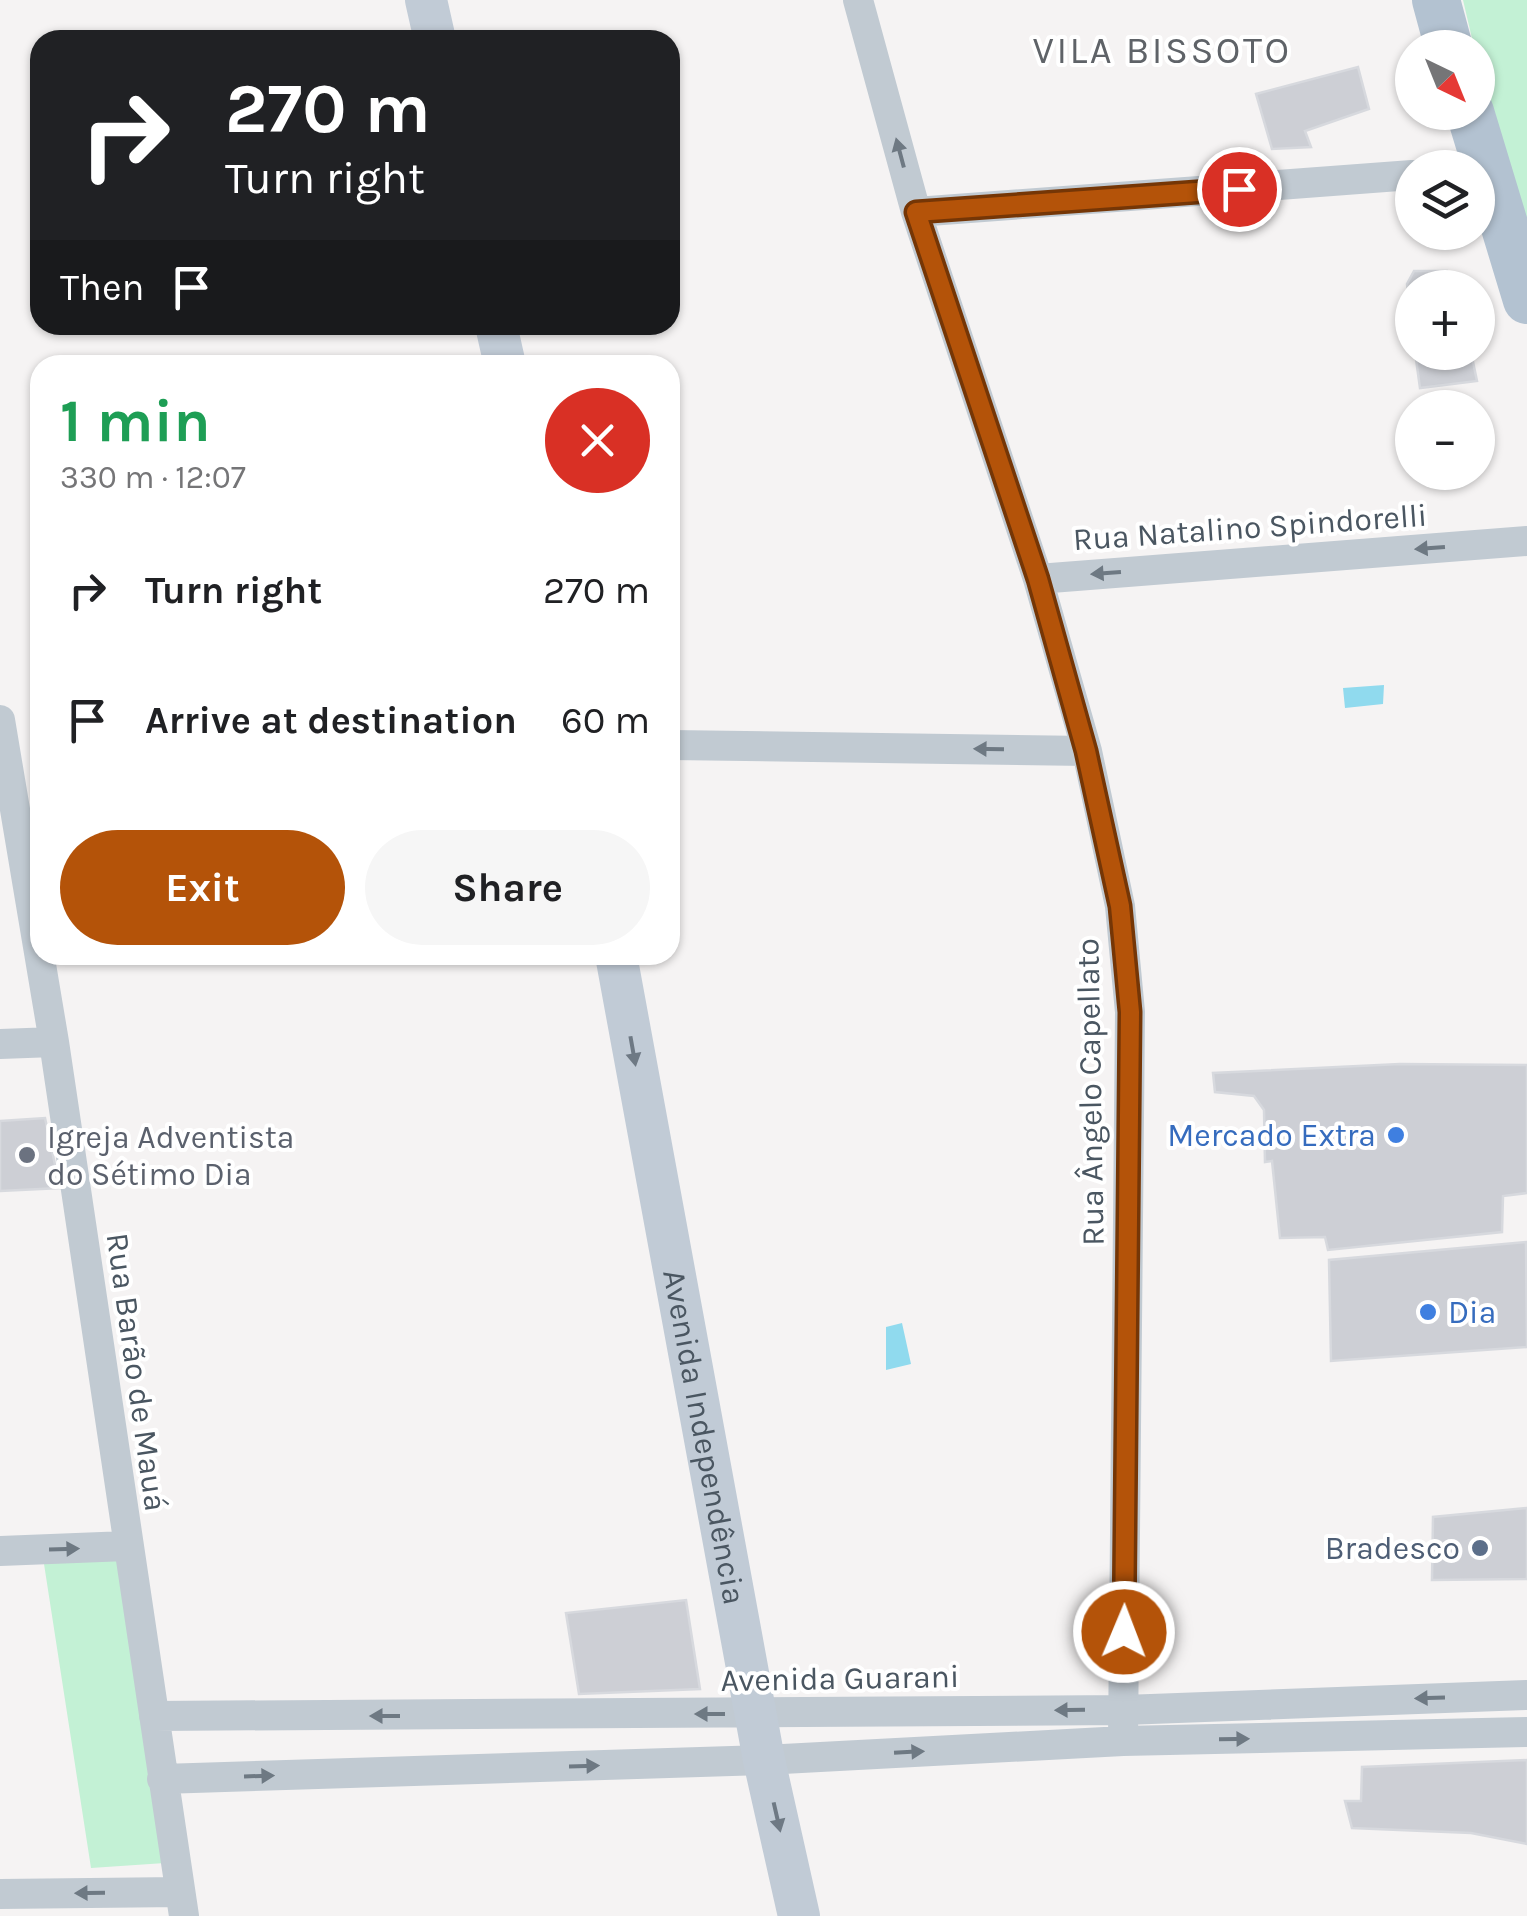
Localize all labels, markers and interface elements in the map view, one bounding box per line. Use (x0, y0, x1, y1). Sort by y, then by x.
district label: VILA BISSOTO (1033, 28, 1291, 73)
north arrow (1395, 30, 1495, 130)
map controls (1395, 30, 1495, 490)
text: 270 m (225, 68, 431, 150)
icon: right (60, 70, 190, 200)
one-way arrow (892, 137, 907, 168)
pin (1197, 147, 1282, 232)
button: layers (1395, 150, 1495, 250)
text: Turn right (225, 152, 425, 204)
icon: arrive (1212, 162, 1267, 217)
icon: arrive (164, 260, 219, 315)
text: Then (60, 265, 144, 310)
button: + (1395, 270, 1495, 370)
text: 1 min (60, 386, 211, 456)
button: close (545, 388, 650, 493)
button: − (1395, 390, 1495, 490)
text: 330 m · 12:07 (60, 459, 246, 496)
street label: Rua Natalino Spindorelli (1072, 497, 1428, 558)
one-way arrow (1413, 541, 1445, 557)
icon: right (60, 563, 115, 618)
one-way arrow (1089, 566, 1121, 582)
text: Turn right (145, 568, 322, 613)
text: 270 m (543, 568, 650, 613)
icon: arrive (60, 693, 115, 748)
text: Arrive at destination (145, 698, 517, 743)
text: 60 m (561, 698, 650, 743)
one-way arrow (973, 741, 1005, 757)
button: Exit (60, 830, 345, 945)
button: Share (365, 830, 650, 945)
street label: Rua Ângelo Capellato (1069, 938, 1112, 1246)
one-way arrow (626, 1036, 642, 1067)
place label: Mercado Extra (1167, 1117, 1376, 1154)
place label: Igreja Adventista do Sétimo Dia (47, 1119, 294, 1193)
marker: Mercado Extra (1385, 1124, 1407, 1146)
marker: Igreja Adventista do Sétimo Dia (16, 1144, 38, 1166)
street label: Rua Barão de Mauá (99, 1231, 174, 1514)
street label: Avenida Independência (655, 1267, 753, 1607)
place label: Dia (1448, 1294, 1496, 1331)
marker: Dia (1417, 1301, 1439, 1323)
place label: Bradesco (1325, 1530, 1460, 1567)
marker: Bradesco (1469, 1537, 1491, 1559)
one-way arrow (48, 1540, 80, 1556)
position arrow (1072, 1580, 1176, 1684)
street label: Avenida Guarani (720, 1658, 960, 1699)
one-way arrow (1413, 1691, 1445, 1707)
one-way arrow (1053, 1703, 1085, 1719)
one-way arrow (693, 1706, 725, 1722)
one-way arrow (368, 1708, 400, 1724)
one-way arrow (1218, 1730, 1250, 1746)
one-way arrow (894, 1744, 925, 1760)
one-way arrow (569, 1757, 601, 1773)
one-way arrow (244, 1768, 276, 1784)
one-way arrow (770, 1802, 785, 1833)
one-way arrow (73, 1885, 105, 1901)

